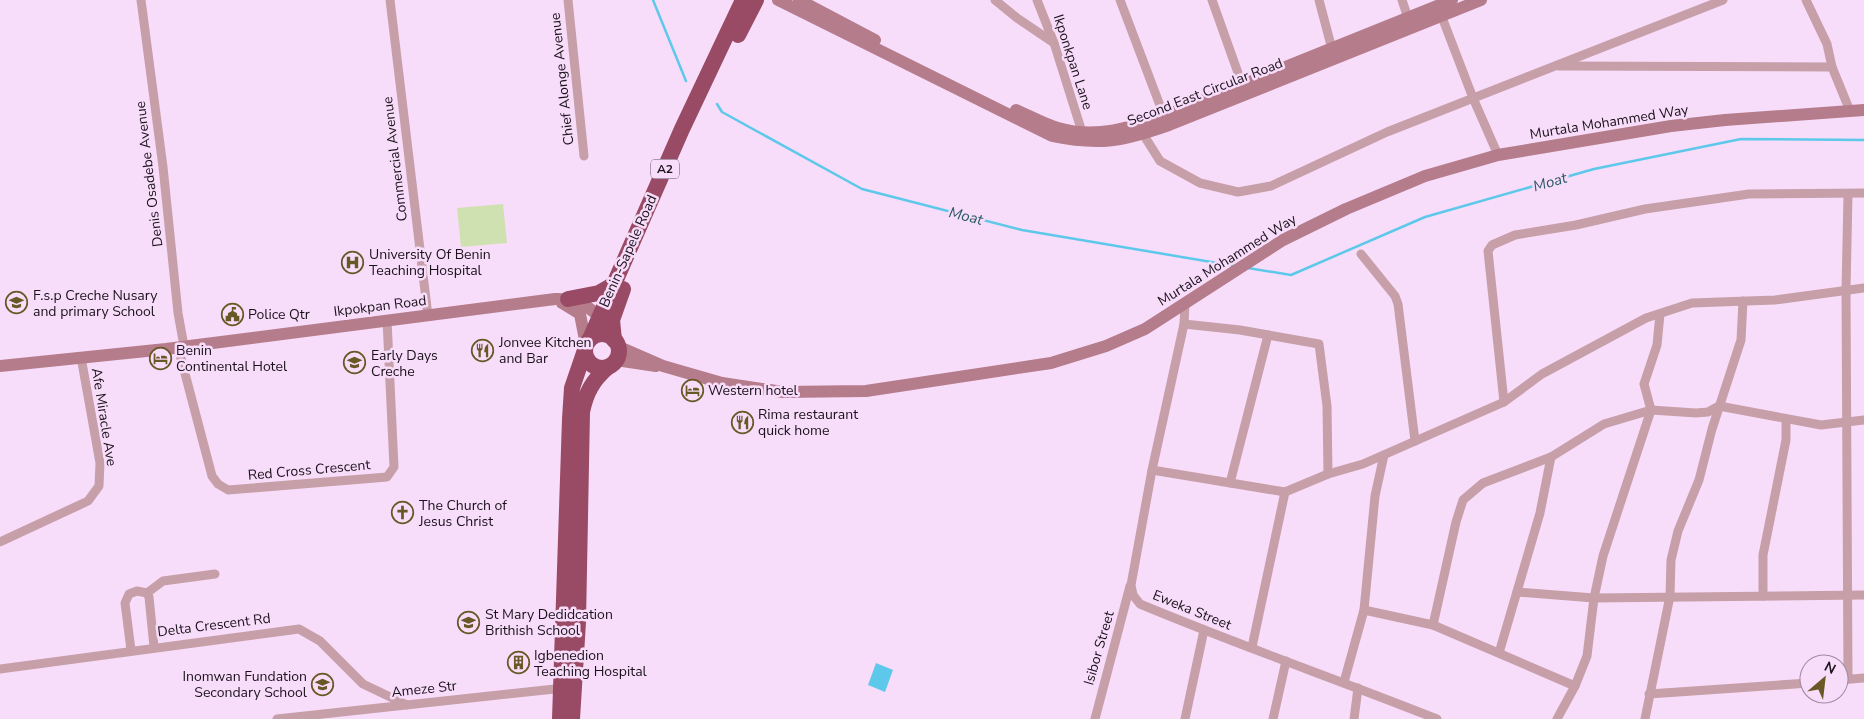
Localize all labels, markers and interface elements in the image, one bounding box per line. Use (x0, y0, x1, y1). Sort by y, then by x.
street label: Chief Alonge Avenue (546, 12, 578, 146)
street label: Ikponkpan Lane (1049, 12, 1097, 112)
street label: Second East Circular Road (1124, 54, 1286, 130)
street label: Commercial Avenue (378, 96, 412, 222)
street label: Denis Osadebe Avenue (131, 100, 167, 248)
street label: Murtala Mohammed Way (1528, 100, 1690, 144)
road number: A2 (651, 160, 679, 178)
water label: Moat (1531, 167, 1570, 196)
street label: Benin-Sapele Road (595, 192, 661, 310)
water label: Moat (947, 202, 986, 230)
street label: Murtala Mohammed Way (1154, 209, 1301, 310)
place label: University Of Benin Teaching Hospital (369, 245, 491, 280)
hospital icon: University Of Benin Teaching Hospital (341, 250, 365, 274)
place label: F.s.p Creche Nusary and primary School (33, 286, 158, 321)
school or university icon: F.s.p Creche Nusary and primary School (5, 291, 29, 315)
street label: Ikpokpan Road (333, 291, 427, 321)
public building icon: Police Qtr (220, 302, 244, 326)
place label: Police Qtr (248, 305, 310, 324)
place label: Jonvee Kitchen and Bar (498, 333, 591, 368)
restaurant icon: Jonvee Kitchen and Bar (471, 338, 495, 362)
place label: Benin Continental Hotel (176, 341, 288, 376)
hotel icon: Benin Continental Hotel (148, 346, 172, 370)
place label: Early Days Creche (371, 346, 438, 381)
school or university icon: Early Days Creche (343, 351, 367, 375)
street label: Afe Miracle Ave (87, 367, 121, 467)
hotel icon: Western hotel (680, 378, 704, 402)
place label: Western hotel (708, 381, 798, 400)
place label: Rima restaurant quick home (758, 405, 858, 440)
restaurant icon: Rima restaurant quick home (730, 410, 754, 434)
street label: Red Cross Crescent (247, 455, 371, 485)
place label: The Church of Jesus Christ (418, 496, 507, 531)
church icon: The Church of Jesus Christ (391, 501, 415, 525)
street label: Eweka Street (1150, 586, 1234, 634)
place label: St Mary Dedidcation Brithish School (485, 605, 613, 640)
street label: Delta Crescent Rd (156, 609, 272, 641)
street label: Isibor Street (1079, 609, 1119, 687)
school or university icon: St Mary Dedidcation Brithish School (457, 610, 481, 634)
place label: Igbenedion Teaching Hospital (534, 646, 648, 681)
building icon: Igbenedion Teaching Hospital (506, 651, 530, 675)
north arrow (1799, 654, 1849, 704)
text: N (1821, 657, 1839, 679)
place label: Inomwan Fundation Secondary School (182, 667, 308, 702)
school or university icon: Inomwan Fundation Secondary School (311, 672, 335, 696)
street label: Ameze Str (390, 676, 458, 702)

